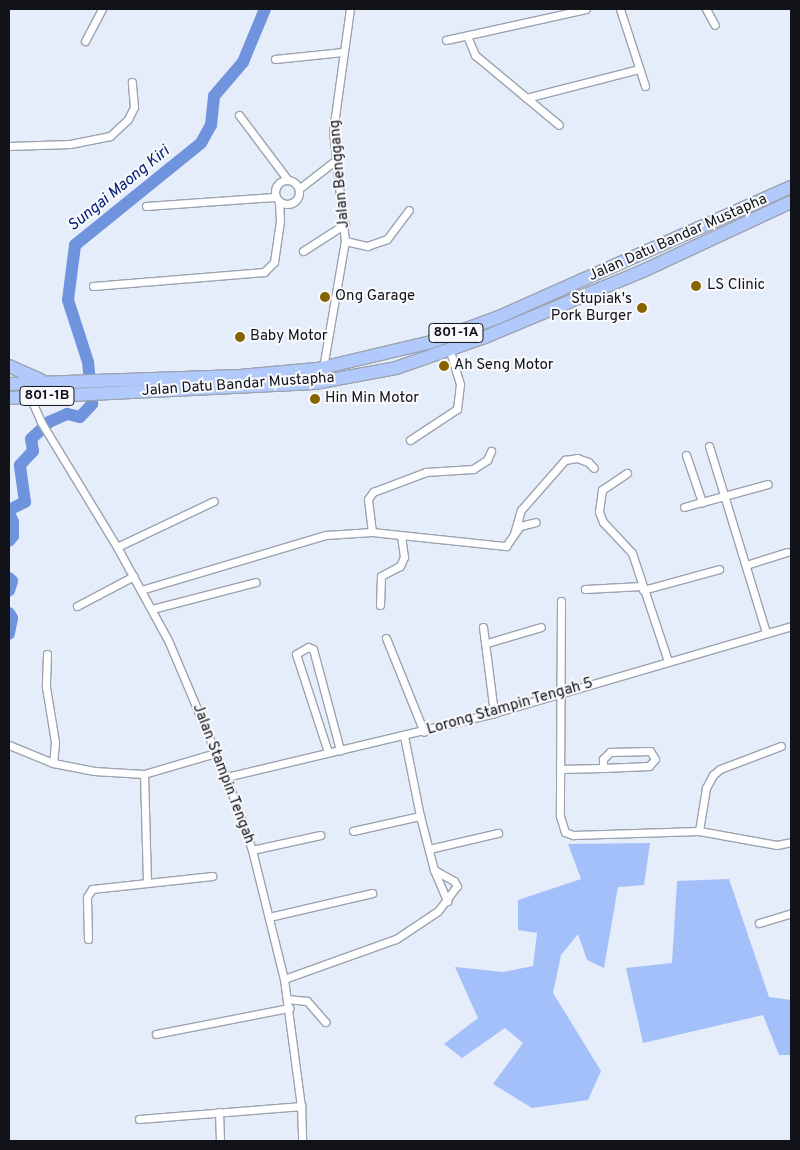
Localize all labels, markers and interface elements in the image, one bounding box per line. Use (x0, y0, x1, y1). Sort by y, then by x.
street label: Jalan Benggang (326, 119, 354, 229)
water label: Sungai Maong Kiri (64, 142, 174, 236)
street label: Jalan Datu Bandar Mustapha (586, 190, 770, 286)
place label: LS Clinic (707, 277, 765, 295)
marker: LS Clinic (689, 279, 703, 293)
place label: Ong Garage (335, 288, 415, 306)
place label: Stupiak's Pork Burger (551, 290, 632, 325)
marker: Ong Garage (319, 291, 331, 303)
marker: Stupiak's Pork Burger (636, 302, 648, 314)
road number: 801-1A (427, 322, 485, 344)
place label: Baby Motor (250, 328, 328, 346)
marker: Baby Motor (234, 331, 246, 343)
place label: Ah Seng Motor (454, 357, 554, 375)
marker: Ah Seng Motor (438, 360, 450, 372)
street label: Jalan Datu Bandar Mustapha (141, 369, 335, 401)
road number: 801-1B (18, 384, 76, 408)
place label: Hin Min Motor (325, 390, 419, 408)
marker: Hin Min Motor (309, 393, 321, 405)
street label: Lorong Stampin Tengah 5 (425, 675, 595, 739)
street label: Jalan Stampin Tengah (188, 701, 258, 847)

